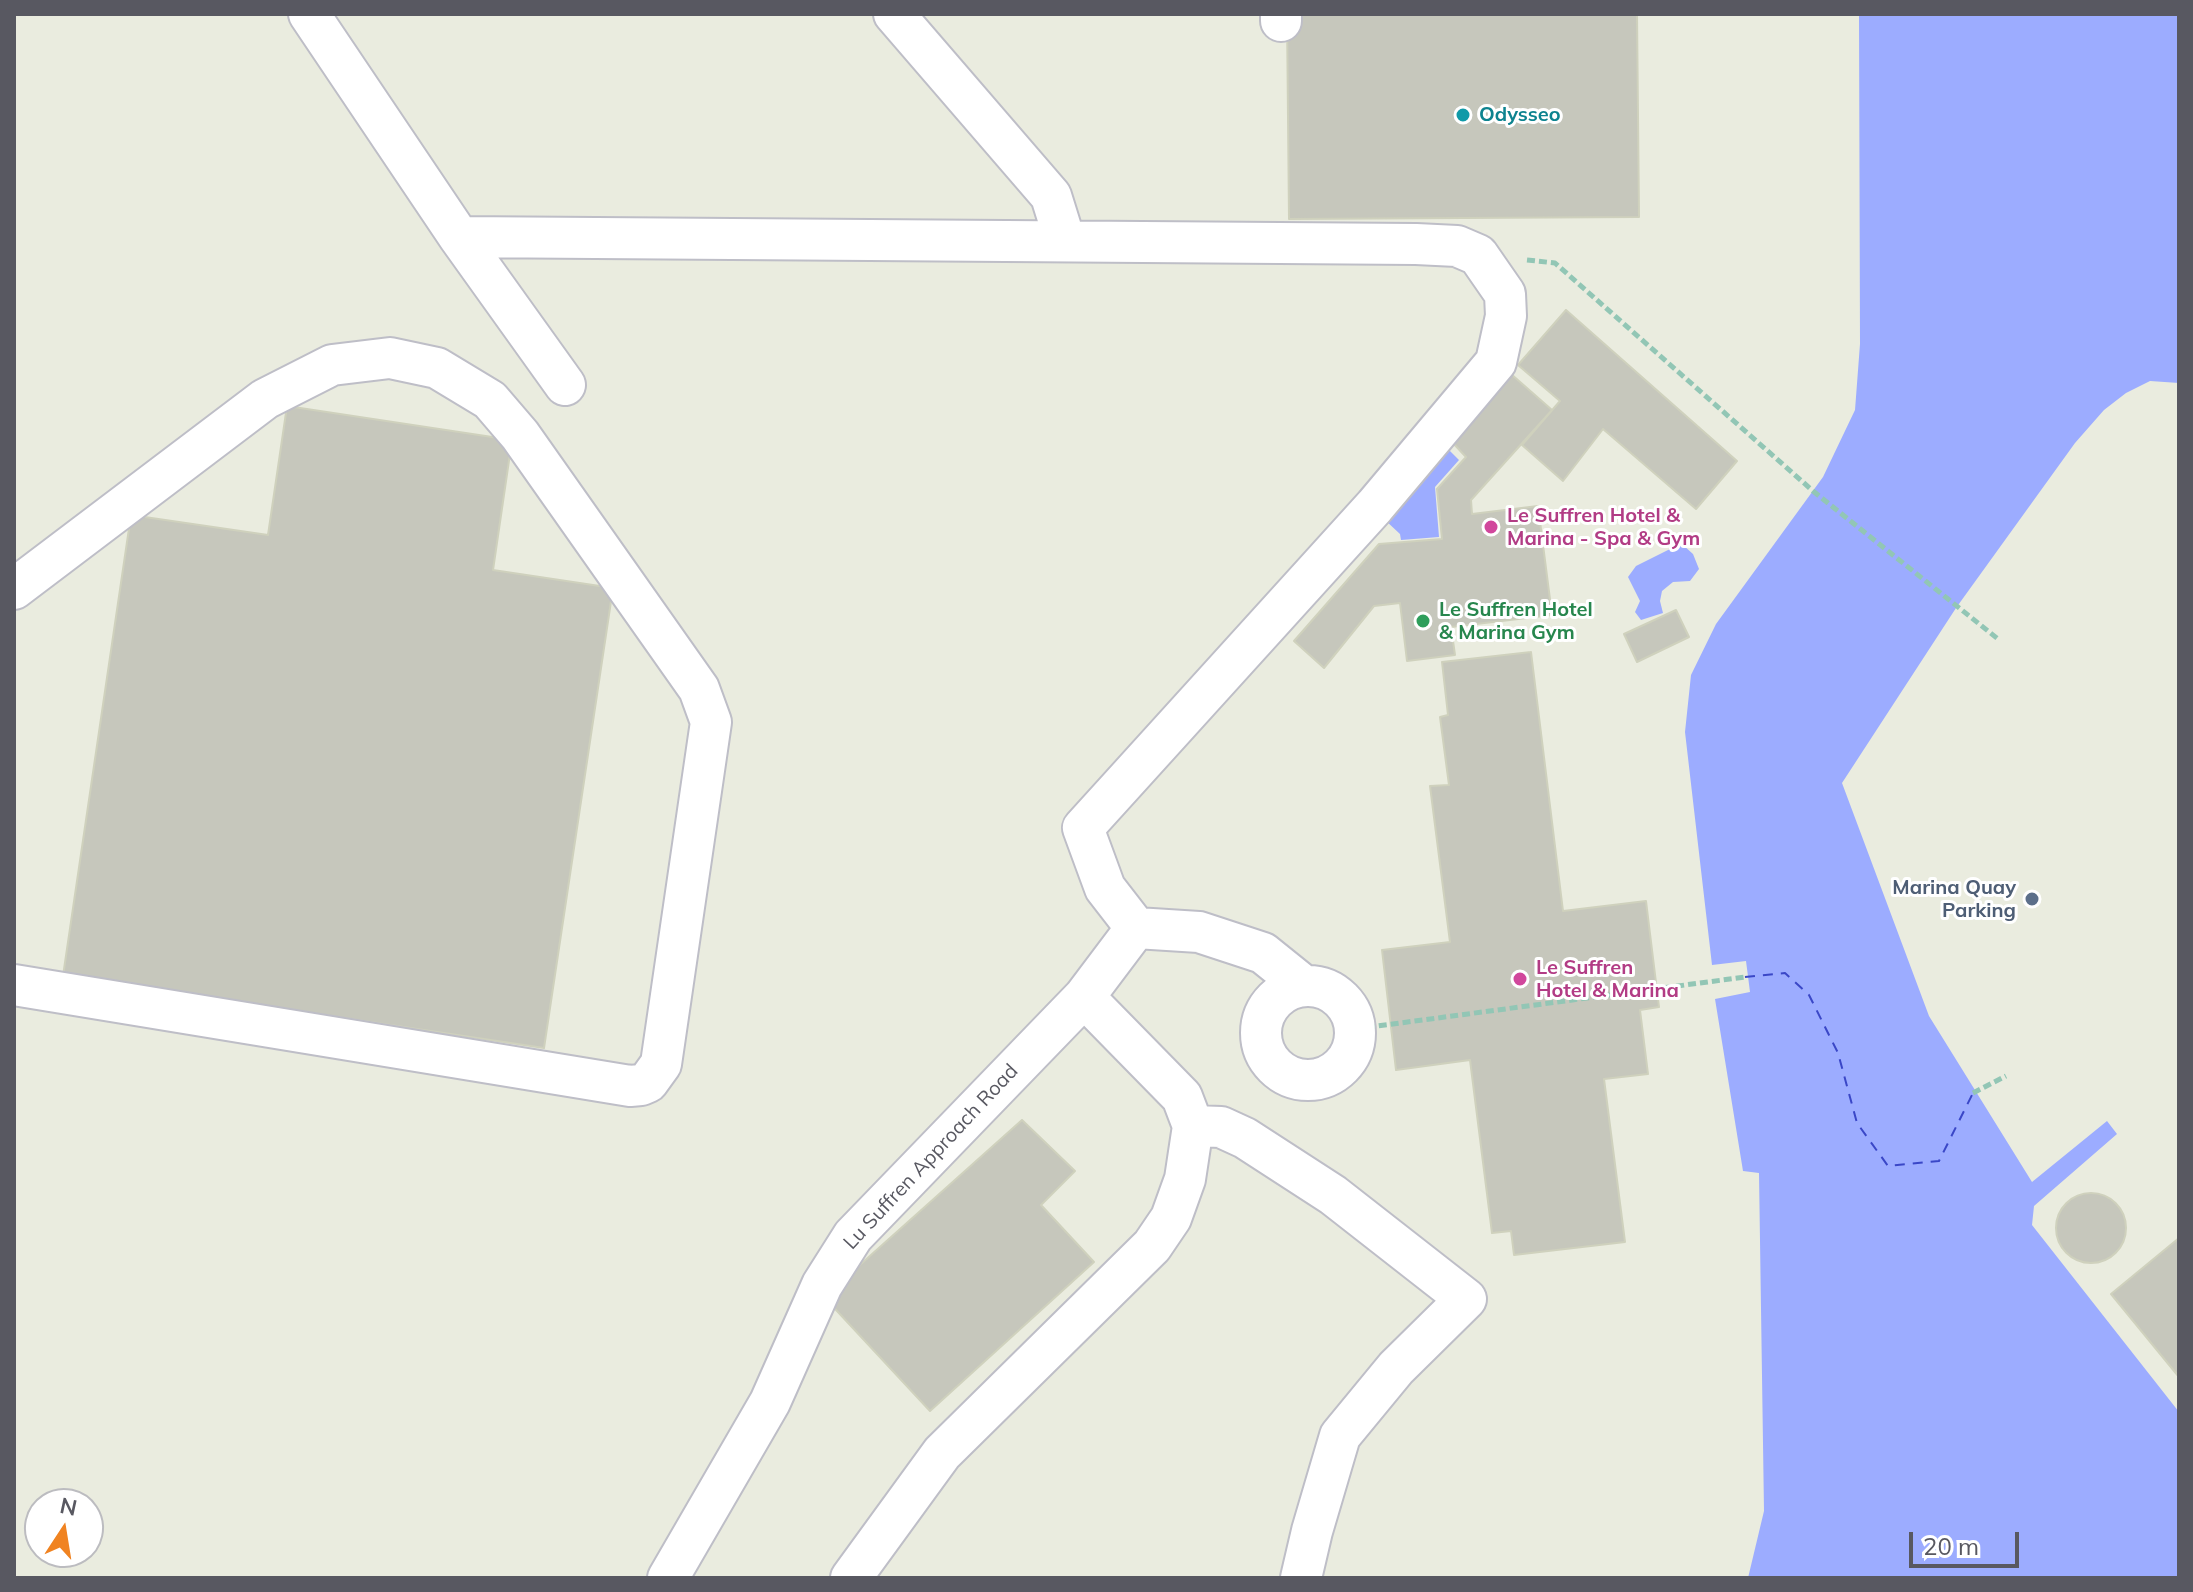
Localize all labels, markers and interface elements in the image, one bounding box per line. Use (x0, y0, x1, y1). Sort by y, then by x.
place label: Odysseo (1479, 103, 1561, 127)
marker: Odysseo (1454, 106, 1472, 124)
place label: Le Suffren Hotel & Marina - Spa & Gym (1507, 504, 1700, 551)
marker: Le Suffren Hotel & Marina - Spa & Gym (1482, 518, 1500, 536)
place label: Le Suffren Hotel & Marina Gym (1439, 598, 1593, 645)
marker: Le Suffren Hotel & Marina Gym (1414, 612, 1432, 630)
place label: Marina Quay Parking (1892, 876, 2016, 923)
marker: Marina Quay Parking (2023, 890, 2041, 908)
place label: Le Suffren Hotel & Marina (1536, 956, 1679, 1003)
marker: Le Suffren Hotel & Marina (1511, 970, 1529, 988)
street label: Lu Suffren Approach Road (839, 1059, 1023, 1255)
north arrow (24, 1488, 104, 1568)
text: N (58, 1491, 80, 1522)
scale bar (1913, 1516, 2023, 1566)
text: 20 m (1923, 1531, 1979, 1561)

